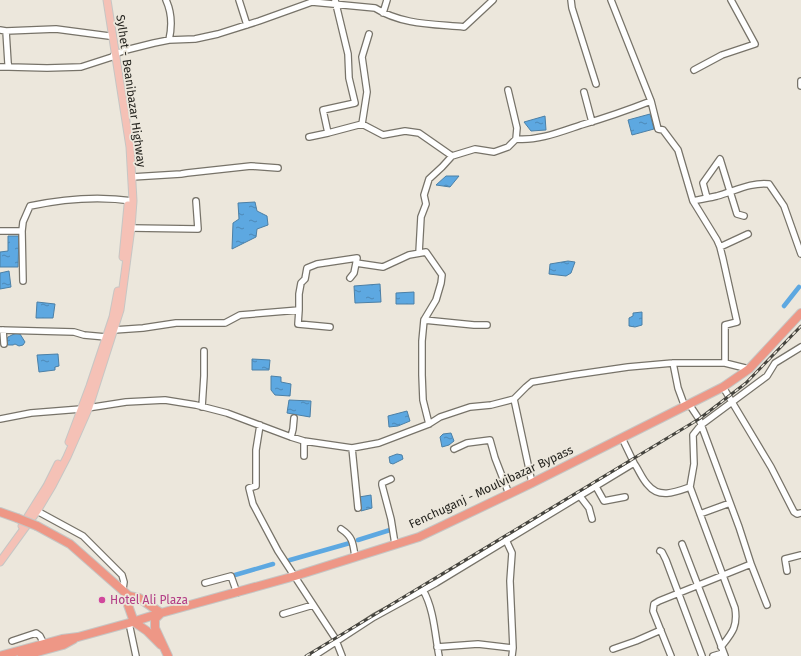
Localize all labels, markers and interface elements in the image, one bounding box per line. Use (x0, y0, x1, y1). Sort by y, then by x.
street label: Sylhet - Beanibazar Highway (113, 14, 149, 168)
street label: Fenchuganj - Moulvibazar Bypass (407, 443, 576, 531)
place label: Hotel Ali Plaza (110, 593, 188, 607)
marker: Hotel Ali Plaza (97, 595, 107, 605)

